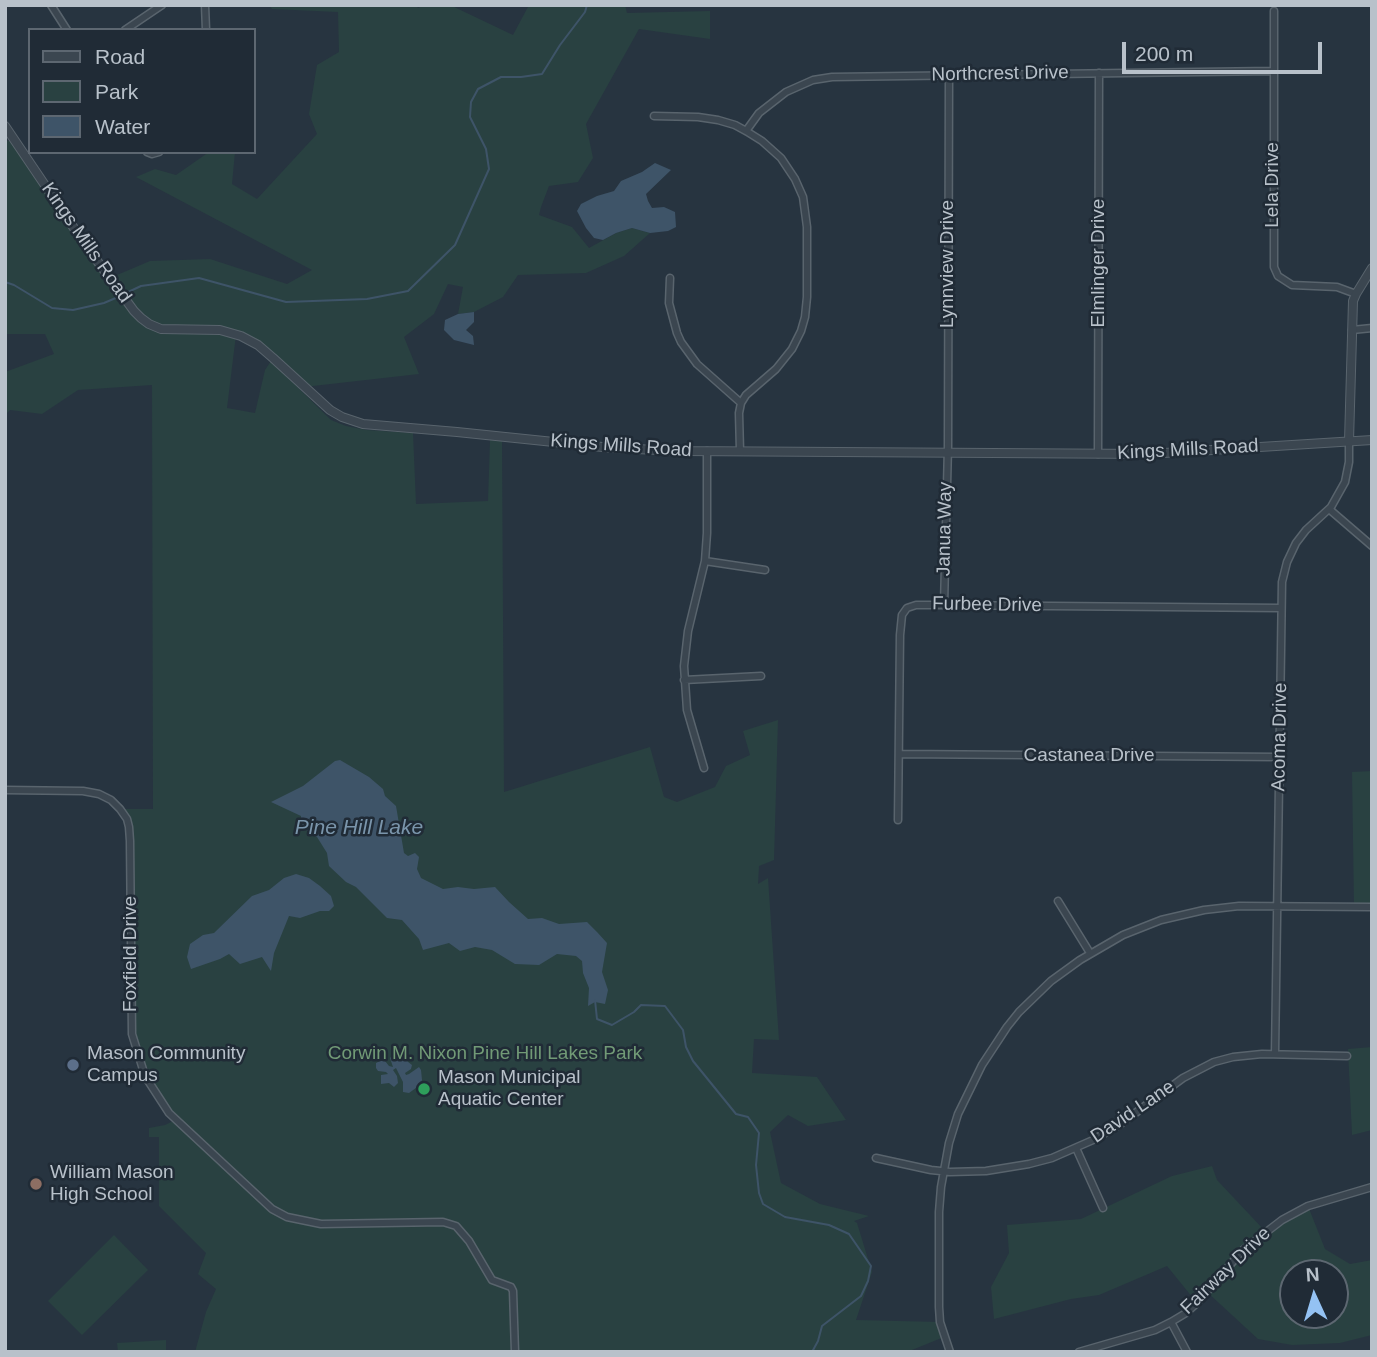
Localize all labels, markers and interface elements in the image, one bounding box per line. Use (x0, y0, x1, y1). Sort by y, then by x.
legend (28, 28, 256, 154)
scale bar (1125, 28, 1324, 72)
text: 200 m (1135, 42, 1193, 65)
text: Road (95, 45, 145, 68)
street label: Northcrest Drive (931, 61, 1069, 87)
text: Park (95, 80, 138, 103)
text: Water (95, 115, 150, 138)
street label: Lela Drive (1262, 142, 1284, 228)
street label: Kings Mills Road (36, 179, 136, 307)
street label: Elmlinger Drive (1088, 199, 1110, 327)
street label: Lynnview Drive (937, 200, 959, 328)
street label: Kings Mills Road (550, 430, 692, 462)
street label: Kings Mills Road (1117, 435, 1259, 465)
street label: Janua Way (933, 482, 957, 576)
street label: Furbee Drive (932, 593, 1042, 617)
street label: Acoma Drive (1268, 682, 1292, 792)
street label: Castanea Drive (1024, 745, 1154, 767)
water label: Pine Hill Lake (295, 815, 423, 841)
street label: Foxfield Drive (120, 896, 142, 1012)
place label: Mason Community Campus (87, 1043, 245, 1087)
park label: Corwin M. Nixon Pine Hill Lakes Park (328, 1043, 642, 1065)
marker: Mason Community Campus (65, 1057, 81, 1073)
place label: Mason Municipal Aquatic Center (438, 1067, 581, 1111)
street label: David Lane (1087, 1076, 1179, 1148)
marker: Mason Municipal Aquatic Center (416, 1081, 432, 1097)
place label: William Mason High School (50, 1162, 174, 1206)
marker: William Mason High School (28, 1176, 44, 1192)
street label: Fairway Drive (1176, 1222, 1276, 1320)
north arrow (1279, 1259, 1349, 1329)
text: N (1305, 1264, 1320, 1286)

